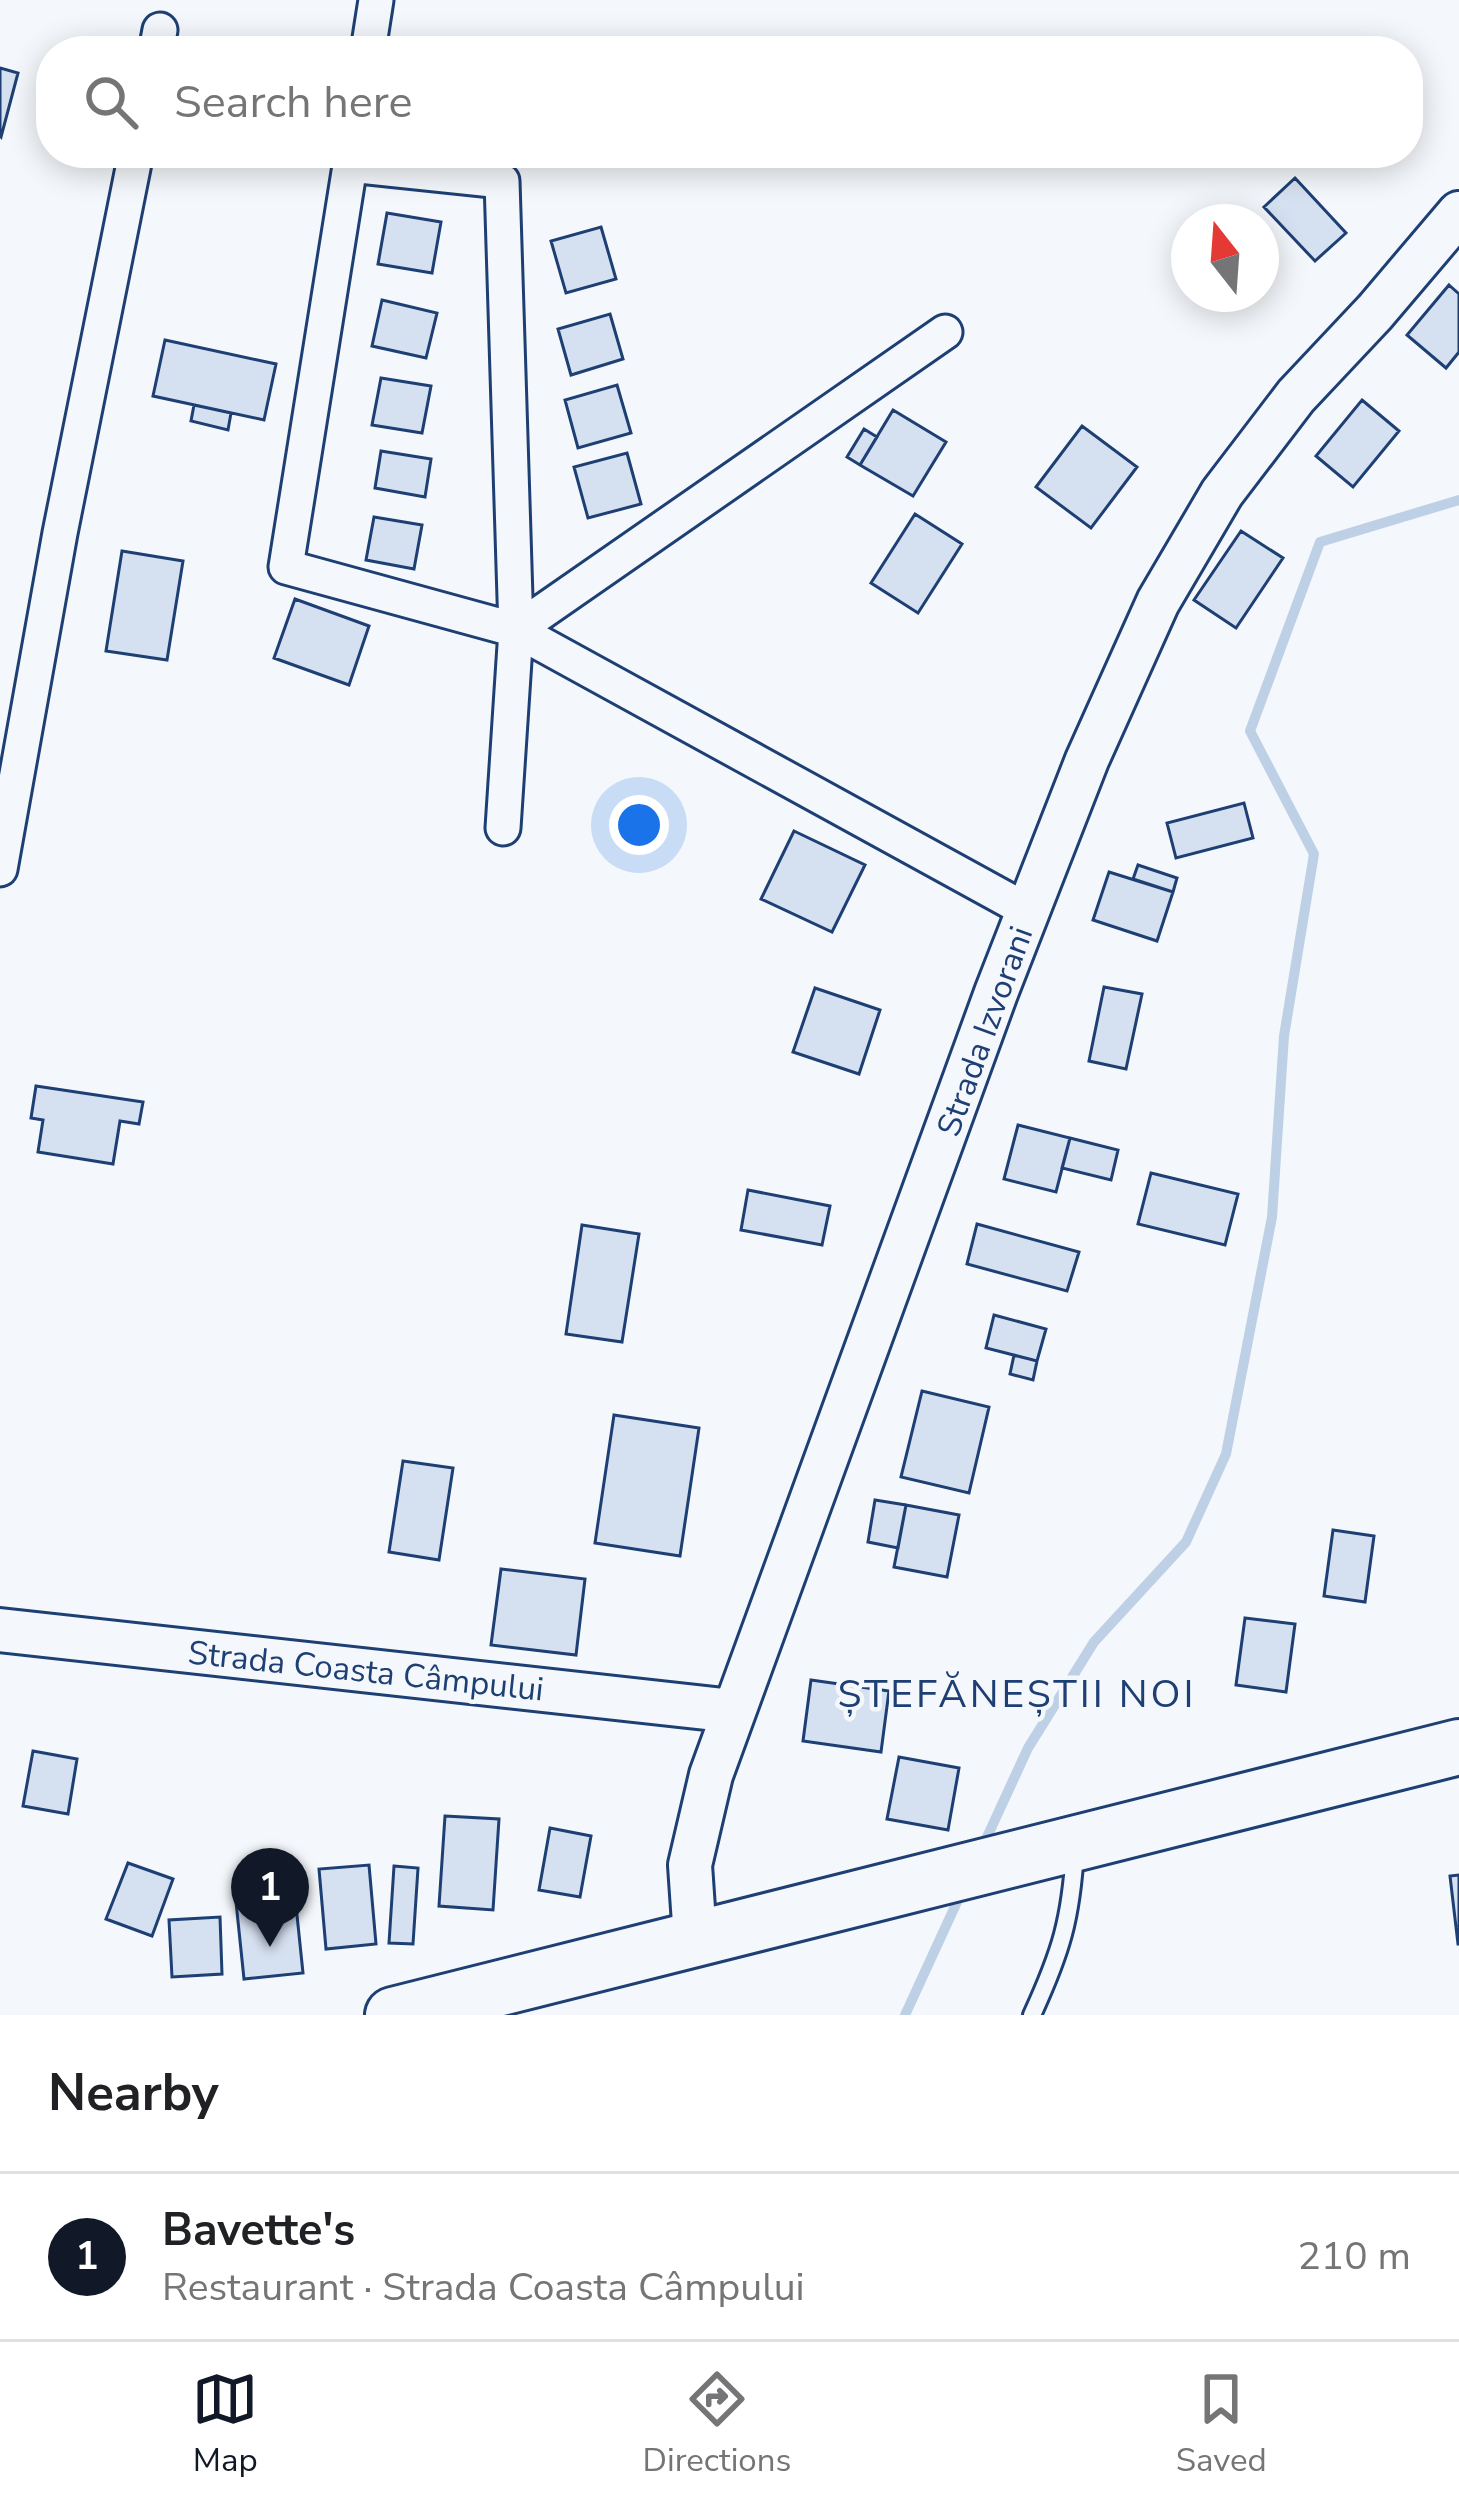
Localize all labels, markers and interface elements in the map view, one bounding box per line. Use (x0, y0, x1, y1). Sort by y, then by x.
search box (36, 36, 1423, 168)
icon: search (78, 69, 144, 135)
text: Search here (174, 72, 413, 133)
north arrow (1171, 204, 1279, 312)
your location (609, 795, 669, 855)
street label: Strada Izvorani (927, 920, 1044, 1143)
street label: Strada Coasta Câmpului (186, 1630, 546, 1713)
district label: ȘTEFĂNEȘTII NOI (837, 1668, 1197, 1721)
pin: 1 (231, 1848, 309, 1947)
text: Nearby (48, 2058, 219, 2128)
text: Bavette's (162, 2200, 355, 2261)
text: 1 (75, 2230, 99, 2283)
text: 210 m (1297, 2230, 1411, 2283)
text: Restaurant · Strada Coasta Câmpului (162, 2261, 805, 2314)
tab: Map (192, 2366, 258, 2483)
tab: Directions (643, 2366, 791, 2483)
tab: Saved (1176, 2366, 1267, 2483)

